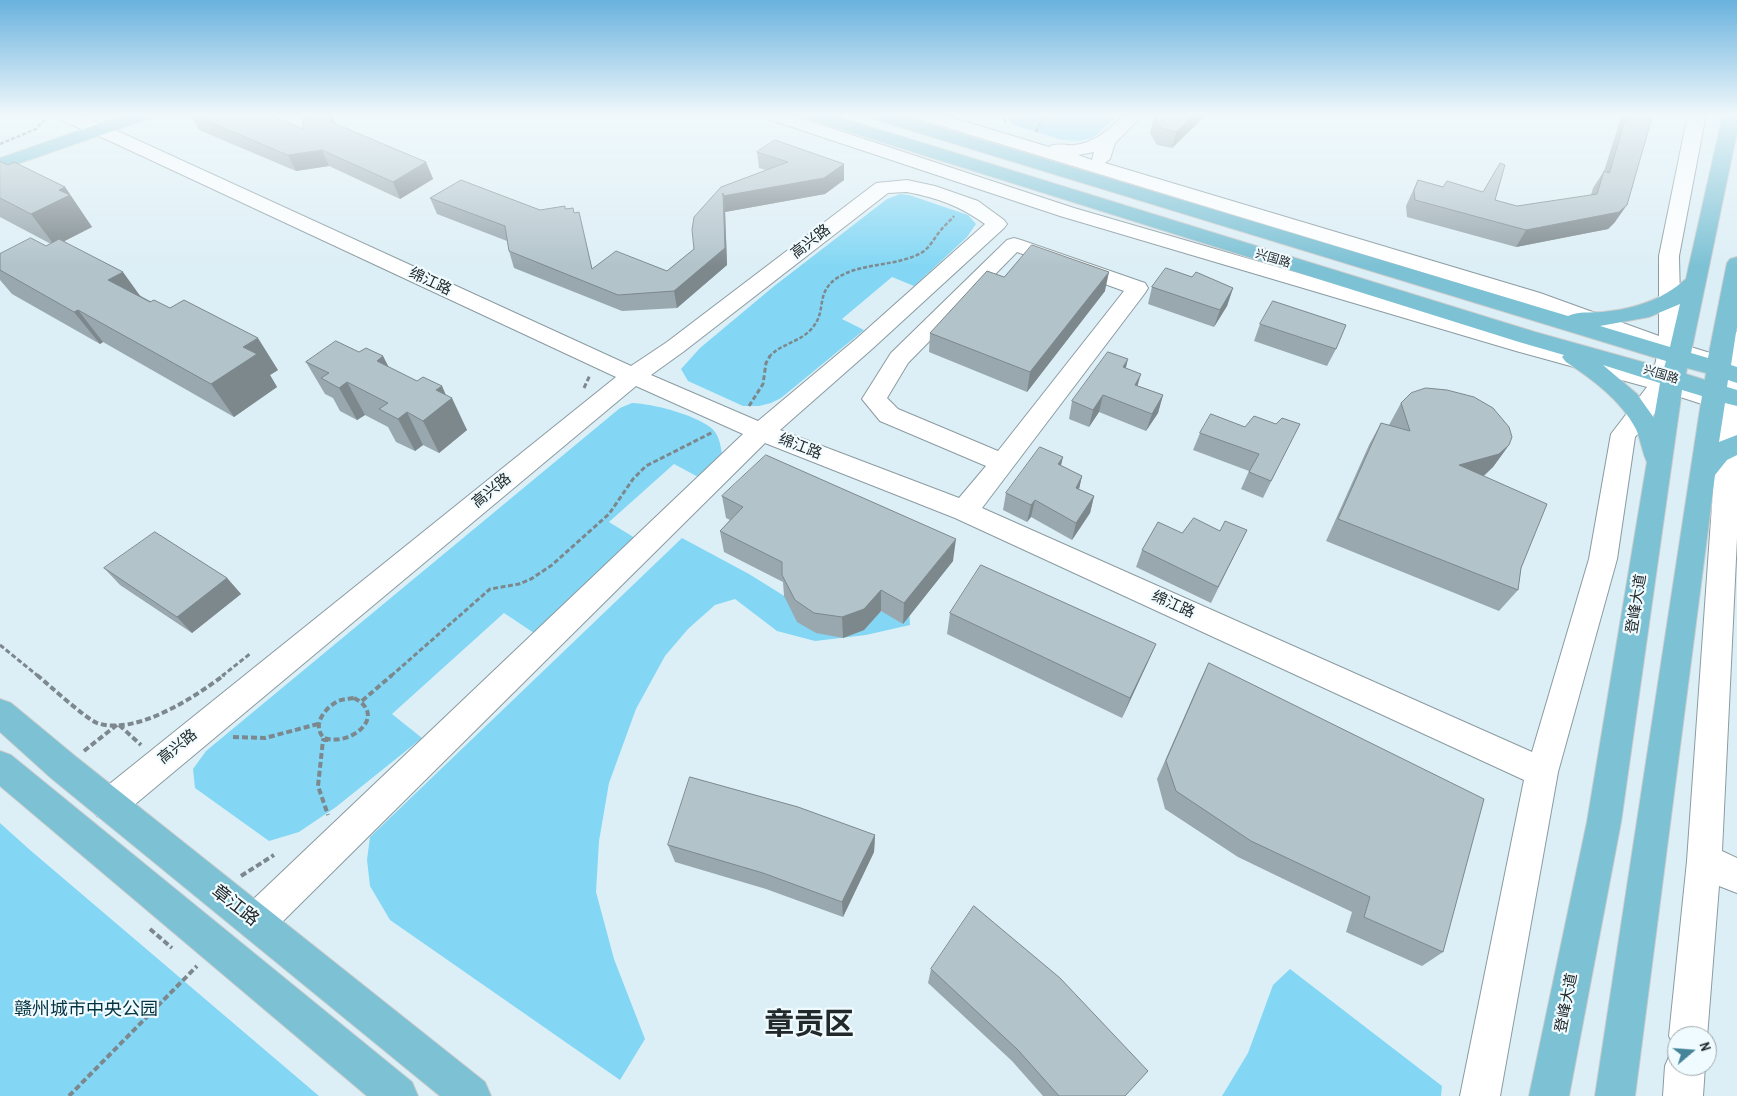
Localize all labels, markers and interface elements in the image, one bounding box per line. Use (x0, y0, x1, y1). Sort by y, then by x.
street label: 高兴路 (788, 221, 834, 263)
street label: 兴国路 (1254, 247, 1292, 271)
street label: 绵江路 (406, 264, 454, 300)
street label: 兴国路 (1642, 363, 1680, 387)
street label: 绵江路 (776, 431, 824, 463)
street label: 高兴路 (469, 470, 515, 512)
street label: 登峰大道 (1623, 573, 1651, 635)
street label: 绵江路 (1149, 588, 1197, 622)
street label: 高兴路 (155, 726, 201, 768)
street label: 章江路 (207, 881, 263, 931)
street label: 登峰大道 (1552, 972, 1582, 1034)
park label: 赣州城市中央公园 (14, 999, 158, 1021)
district label: 章贡区 (764, 1008, 854, 1044)
north arrow (1667, 1026, 1717, 1076)
text: N (1695, 1040, 1715, 1053)

